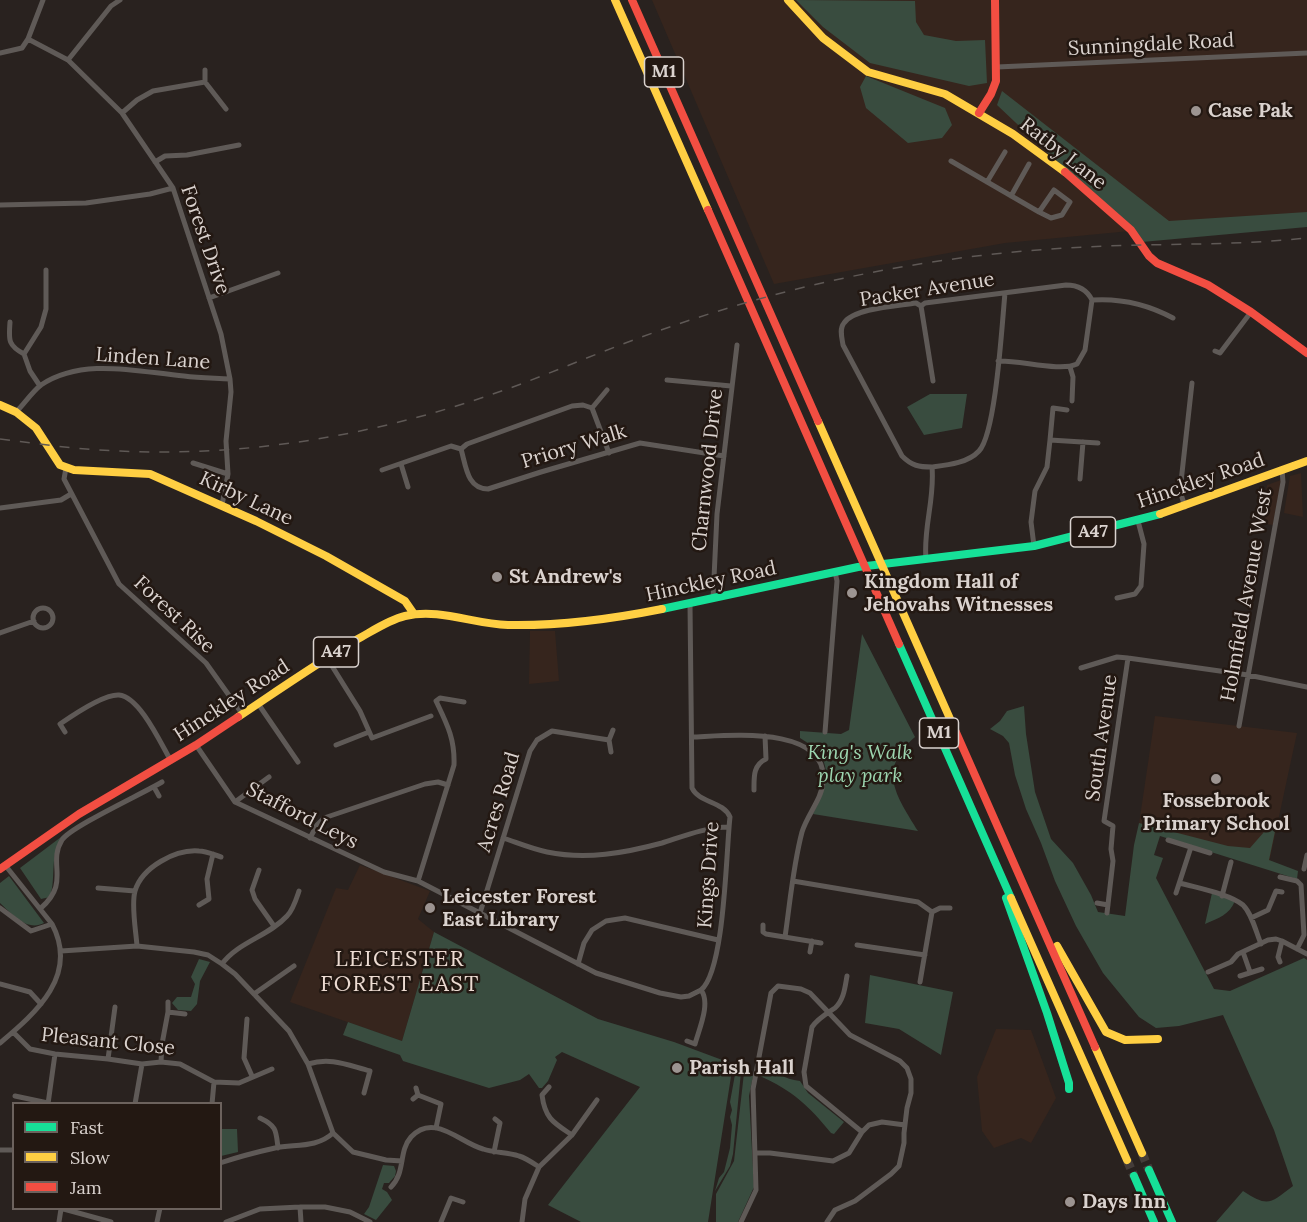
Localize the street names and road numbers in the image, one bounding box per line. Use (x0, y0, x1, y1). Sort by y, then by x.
street label: Sunningdale Road (1067, 29, 1235, 61)
road number: M1 (644, 57, 684, 87)
street label: Ratby Lane (1015, 113, 1111, 195)
street label: Forest Drive (175, 182, 235, 298)
street label: Packer Avenue (858, 267, 996, 313)
street label: Linden Lane (95, 343, 211, 375)
street label: Charnwood Drive (688, 388, 728, 552)
street label: Priory Walk (519, 420, 629, 474)
street label: Hinckley Road (1134, 448, 1268, 514)
street label: Kirby Lane (195, 467, 297, 531)
street label: Holmfield Avenue West (1216, 486, 1278, 704)
road number: A47 (1070, 517, 1116, 547)
street label: Hinckley Road (643, 556, 779, 608)
street label: Forest Rise (128, 571, 220, 659)
road number: A47 (314, 637, 358, 667)
street label: Hinckley Road (170, 655, 294, 747)
street label: South Avenue (1081, 673, 1123, 803)
road number: M1 (920, 718, 958, 748)
street label: Acres Road (472, 749, 526, 855)
street label: Stafford Leys (242, 778, 362, 854)
street label: Kings Drive (693, 821, 725, 929)
street label: Pleasant Close (40, 1023, 176, 1061)

